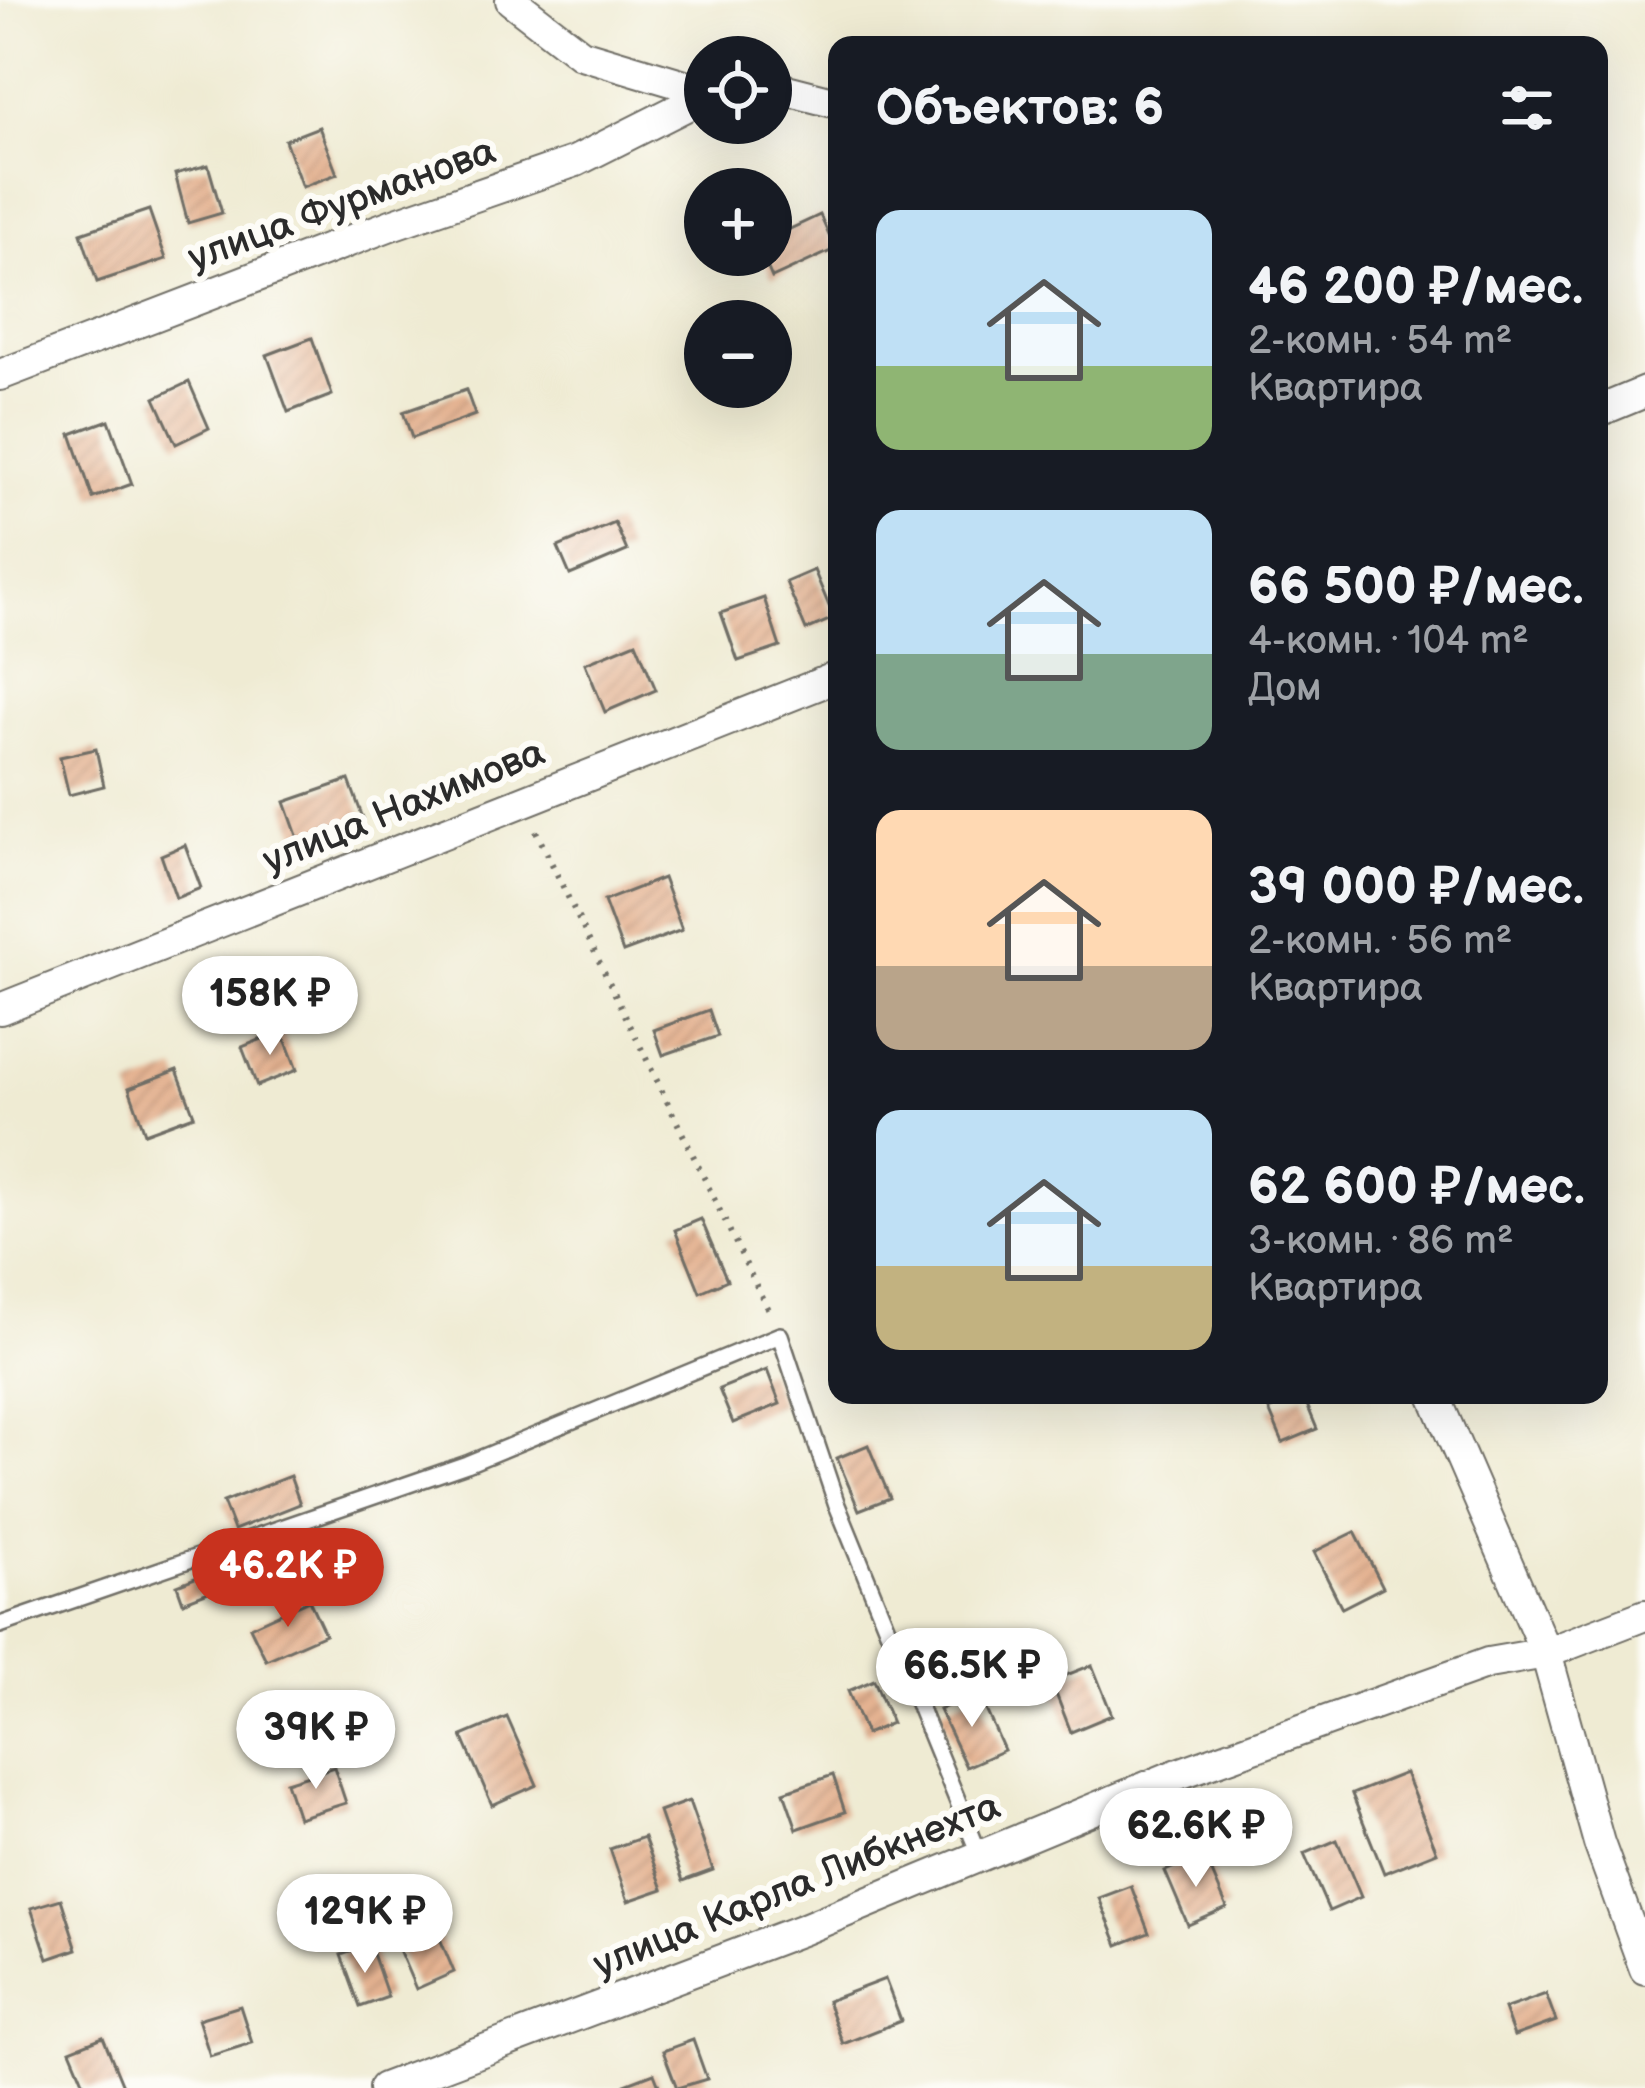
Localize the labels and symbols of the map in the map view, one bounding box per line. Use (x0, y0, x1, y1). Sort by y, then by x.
street label: улица Фурманова (182, 128, 502, 282)
street label: улица Нахимова (256, 729, 552, 885)
pin: 158K ₽ (172, 956, 368, 1058)
pin: 46.2K ₽ (177, 1528, 399, 1630)
pin: 66.5K ₽ (861, 1628, 1083, 1730)
pin: 39K ₽ (232, 1690, 400, 1792)
street label: улица Карла Либкнехта (587, 1783, 1007, 1989)
pin: 62.6K ₽ (1085, 1788, 1307, 1890)
pin: 129K ₽ (267, 1874, 463, 1976)

